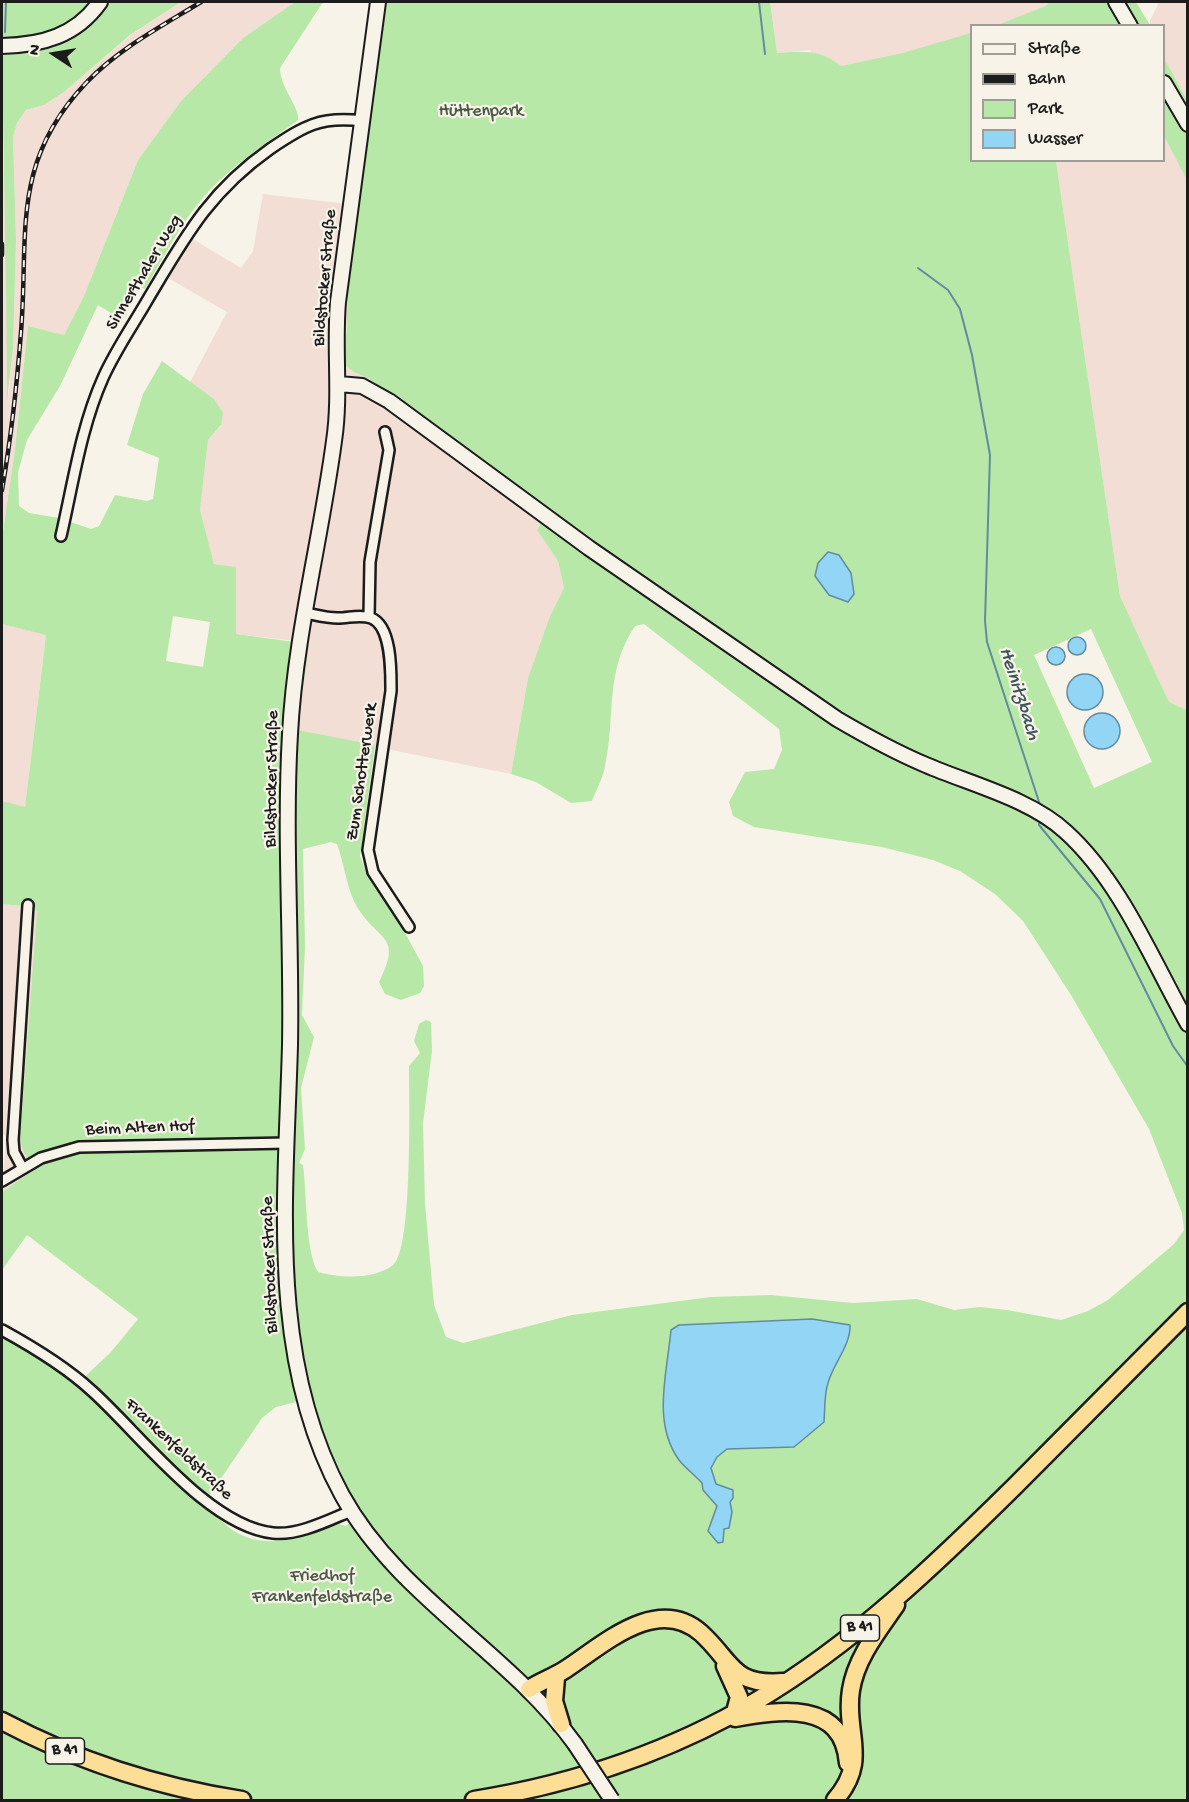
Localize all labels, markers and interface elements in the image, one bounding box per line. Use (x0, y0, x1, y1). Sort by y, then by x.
north arrow (24, 24, 84, 84)
legend (970, 24, 1165, 162)
text: Straße (1028, 39, 1080, 60)
text: N (26, 43, 46, 57)
text: Bahn (1028, 69, 1065, 90)
text: Park (1028, 99, 1062, 120)
park label: Hüttenpark (439, 101, 523, 123)
text: Wasser (1028, 129, 1082, 150)
street label: Bildstocker Straße (309, 209, 343, 347)
street label: Sinnerthaler Weg (102, 211, 188, 335)
water label: Heinitzbach (992, 645, 1044, 743)
street label: Zum Schotterwerk (343, 702, 383, 842)
street label: Bildstocker Straße (261, 710, 285, 848)
street label: Beim Alten Hof (85, 1116, 195, 1142)
street label: Bildstocker Straße (258, 1196, 284, 1334)
street label: Frankenfeldstraße (119, 1394, 237, 1506)
park label: Friedhof Frankenfeldstraße (252, 1566, 392, 1608)
road number: B 41 (840, 1615, 880, 1641)
road number: B 41 (46, 1738, 84, 1764)

